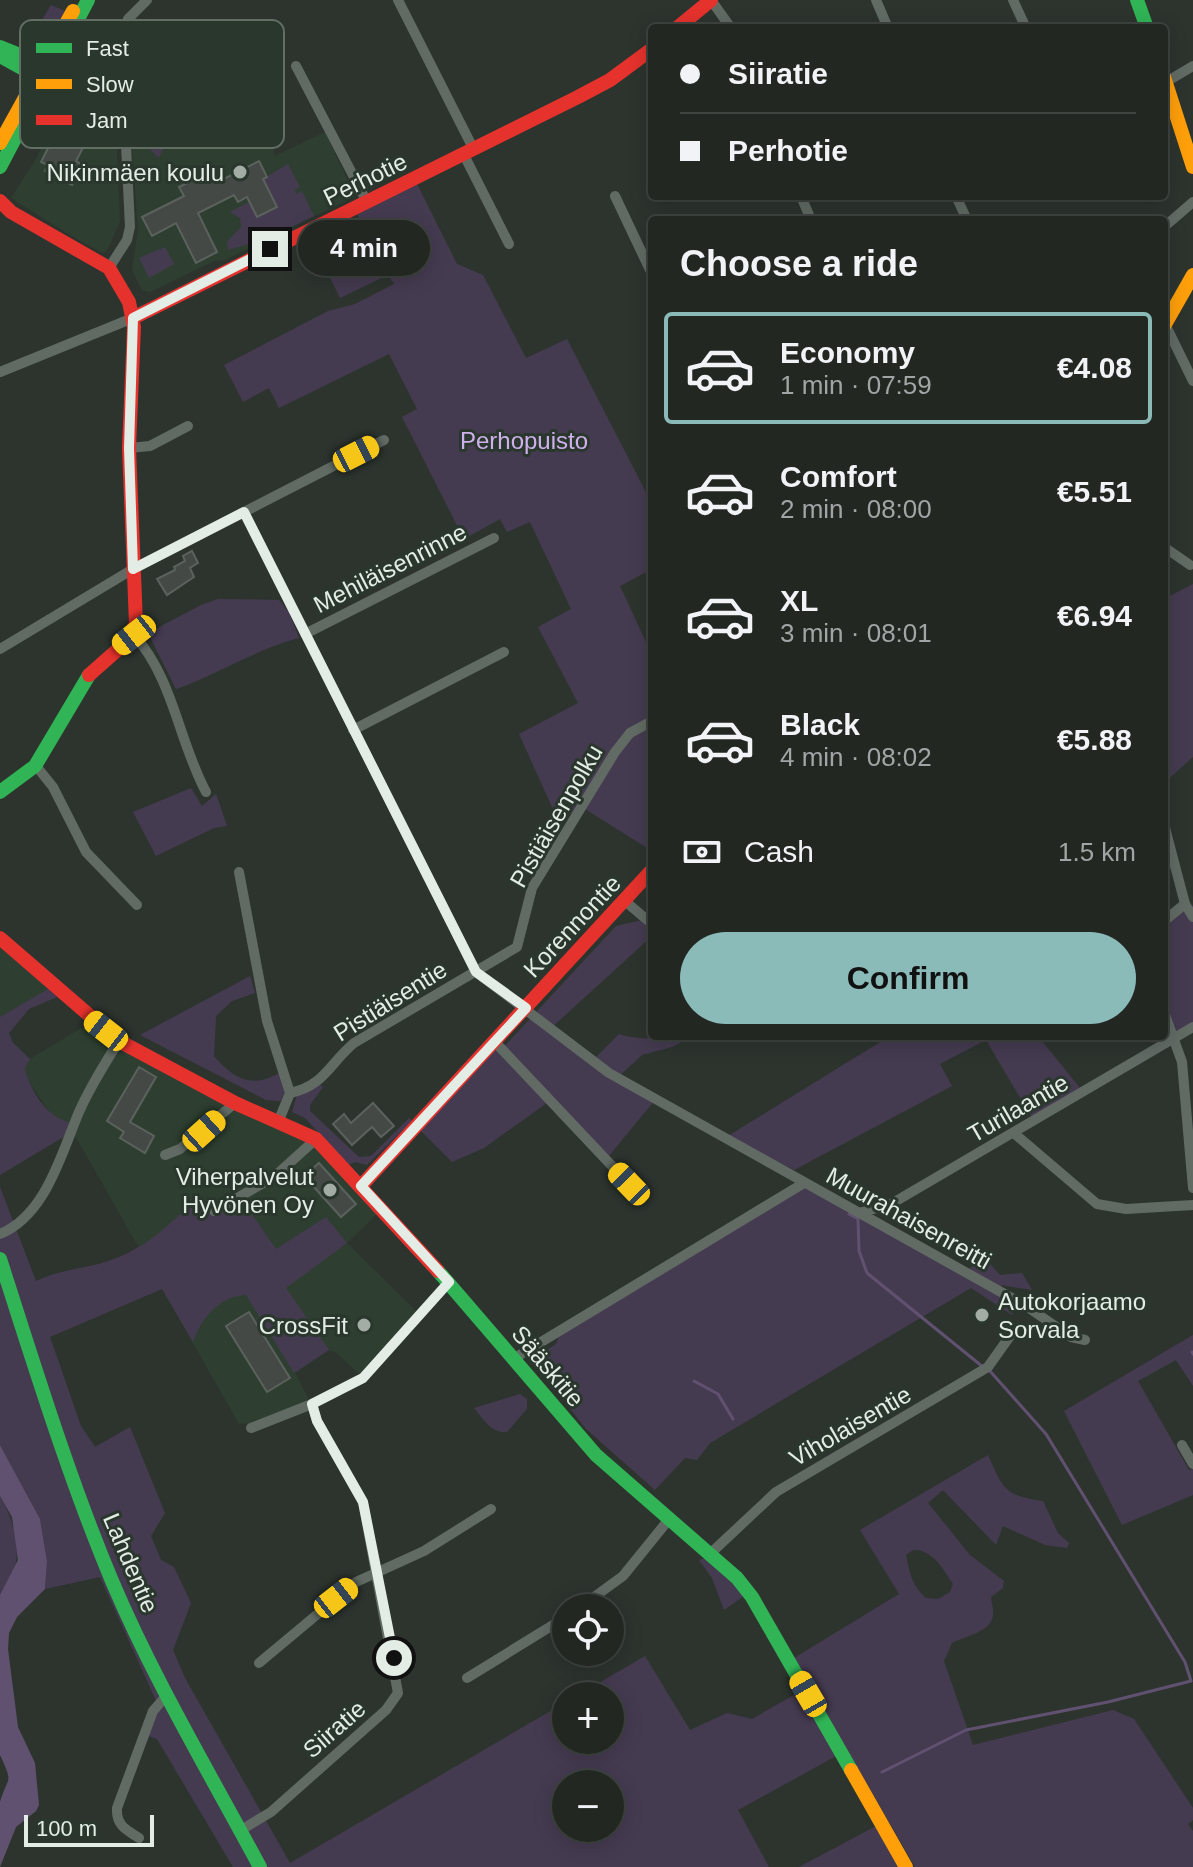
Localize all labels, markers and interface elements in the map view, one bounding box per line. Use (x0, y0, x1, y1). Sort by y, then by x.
legend (20, 20, 284, 148)
text: Fast (86, 36, 129, 61)
text: Siiratie (728, 57, 828, 90)
text: Slow (86, 72, 134, 97)
text: Jam (86, 108, 128, 133)
text: Perhotie (728, 134, 848, 167)
street label: Perhotie (319, 147, 411, 211)
place label: Nikinmäen koulu (47, 159, 224, 186)
marker: Nikinmäen koulu (231, 163, 249, 181)
callout: 4 min (298, 221, 430, 277)
route end (252, 231, 288, 267)
text: 4 min (330, 233, 398, 263)
text: Choose a ride (680, 243, 918, 284)
icon: car (684, 332, 756, 404)
text: Economy (780, 336, 915, 369)
text: €4.08 (1057, 351, 1132, 384)
text: 1 min · 07:59 (780, 370, 932, 400)
park label: Perhopuisto (460, 427, 588, 454)
car (329, 432, 383, 476)
icon: car (684, 456, 756, 528)
text: Comfort (780, 460, 897, 493)
text: €5.51 (1057, 475, 1132, 508)
text: 2 min · 08:00 (780, 494, 932, 524)
street label: Mehiläisenrinne (309, 518, 471, 618)
icon: car (684, 580, 756, 652)
text: XL (780, 584, 818, 617)
text: €6.94 (1057, 599, 1132, 632)
car (108, 611, 160, 659)
text: 3 min · 08:01 (780, 618, 932, 648)
icon: car (684, 704, 756, 776)
text: Black (780, 708, 860, 741)
text: €5.88 (1057, 723, 1132, 756)
street label: Pistiäisenpolku (504, 740, 608, 892)
text: 4 min · 08:02 (780, 742, 932, 772)
icon: cash (680, 830, 724, 874)
text: Cash (744, 835, 814, 868)
text: 1.5 km (1058, 837, 1136, 867)
street label: Korennontie (518, 869, 626, 983)
button: Confirm (680, 932, 1136, 1024)
street label: Pistiäisentie (329, 956, 451, 1046)
car (80, 1007, 132, 1055)
street label: Turilaantie (963, 1069, 1073, 1147)
car (178, 1106, 230, 1156)
car (604, 1158, 654, 1210)
street label: Muurahaisenreitti (822, 1162, 996, 1274)
place label: Viherpalvelut Hyvönen Oy (176, 1163, 314, 1218)
marker: Viherpalvelut Hyvönen Oy (321, 1181, 339, 1199)
place label: Autokorjaamo Sorvala (998, 1288, 1146, 1343)
marker: Autokorjaamo Sorvala (973, 1306, 991, 1324)
place label: CrossFit (259, 1312, 348, 1339)
marker: CrossFit (355, 1316, 373, 1334)
street label: Sääskitie (506, 1320, 590, 1412)
street label: Viholaisentie (785, 1380, 915, 1472)
street label: Lahdentie (98, 1509, 164, 1617)
car (310, 1574, 362, 1622)
map controls (552, 1594, 624, 1842)
button: locate (552, 1594, 624, 1666)
route start (376, 1640, 412, 1676)
car (786, 1667, 830, 1721)
button: + (552, 1682, 624, 1754)
street label: Siiratie (297, 1695, 371, 1763)
button: − (552, 1770, 624, 1842)
scale bar (24, 1811, 154, 1847)
text: 100 m (36, 1816, 97, 1841)

